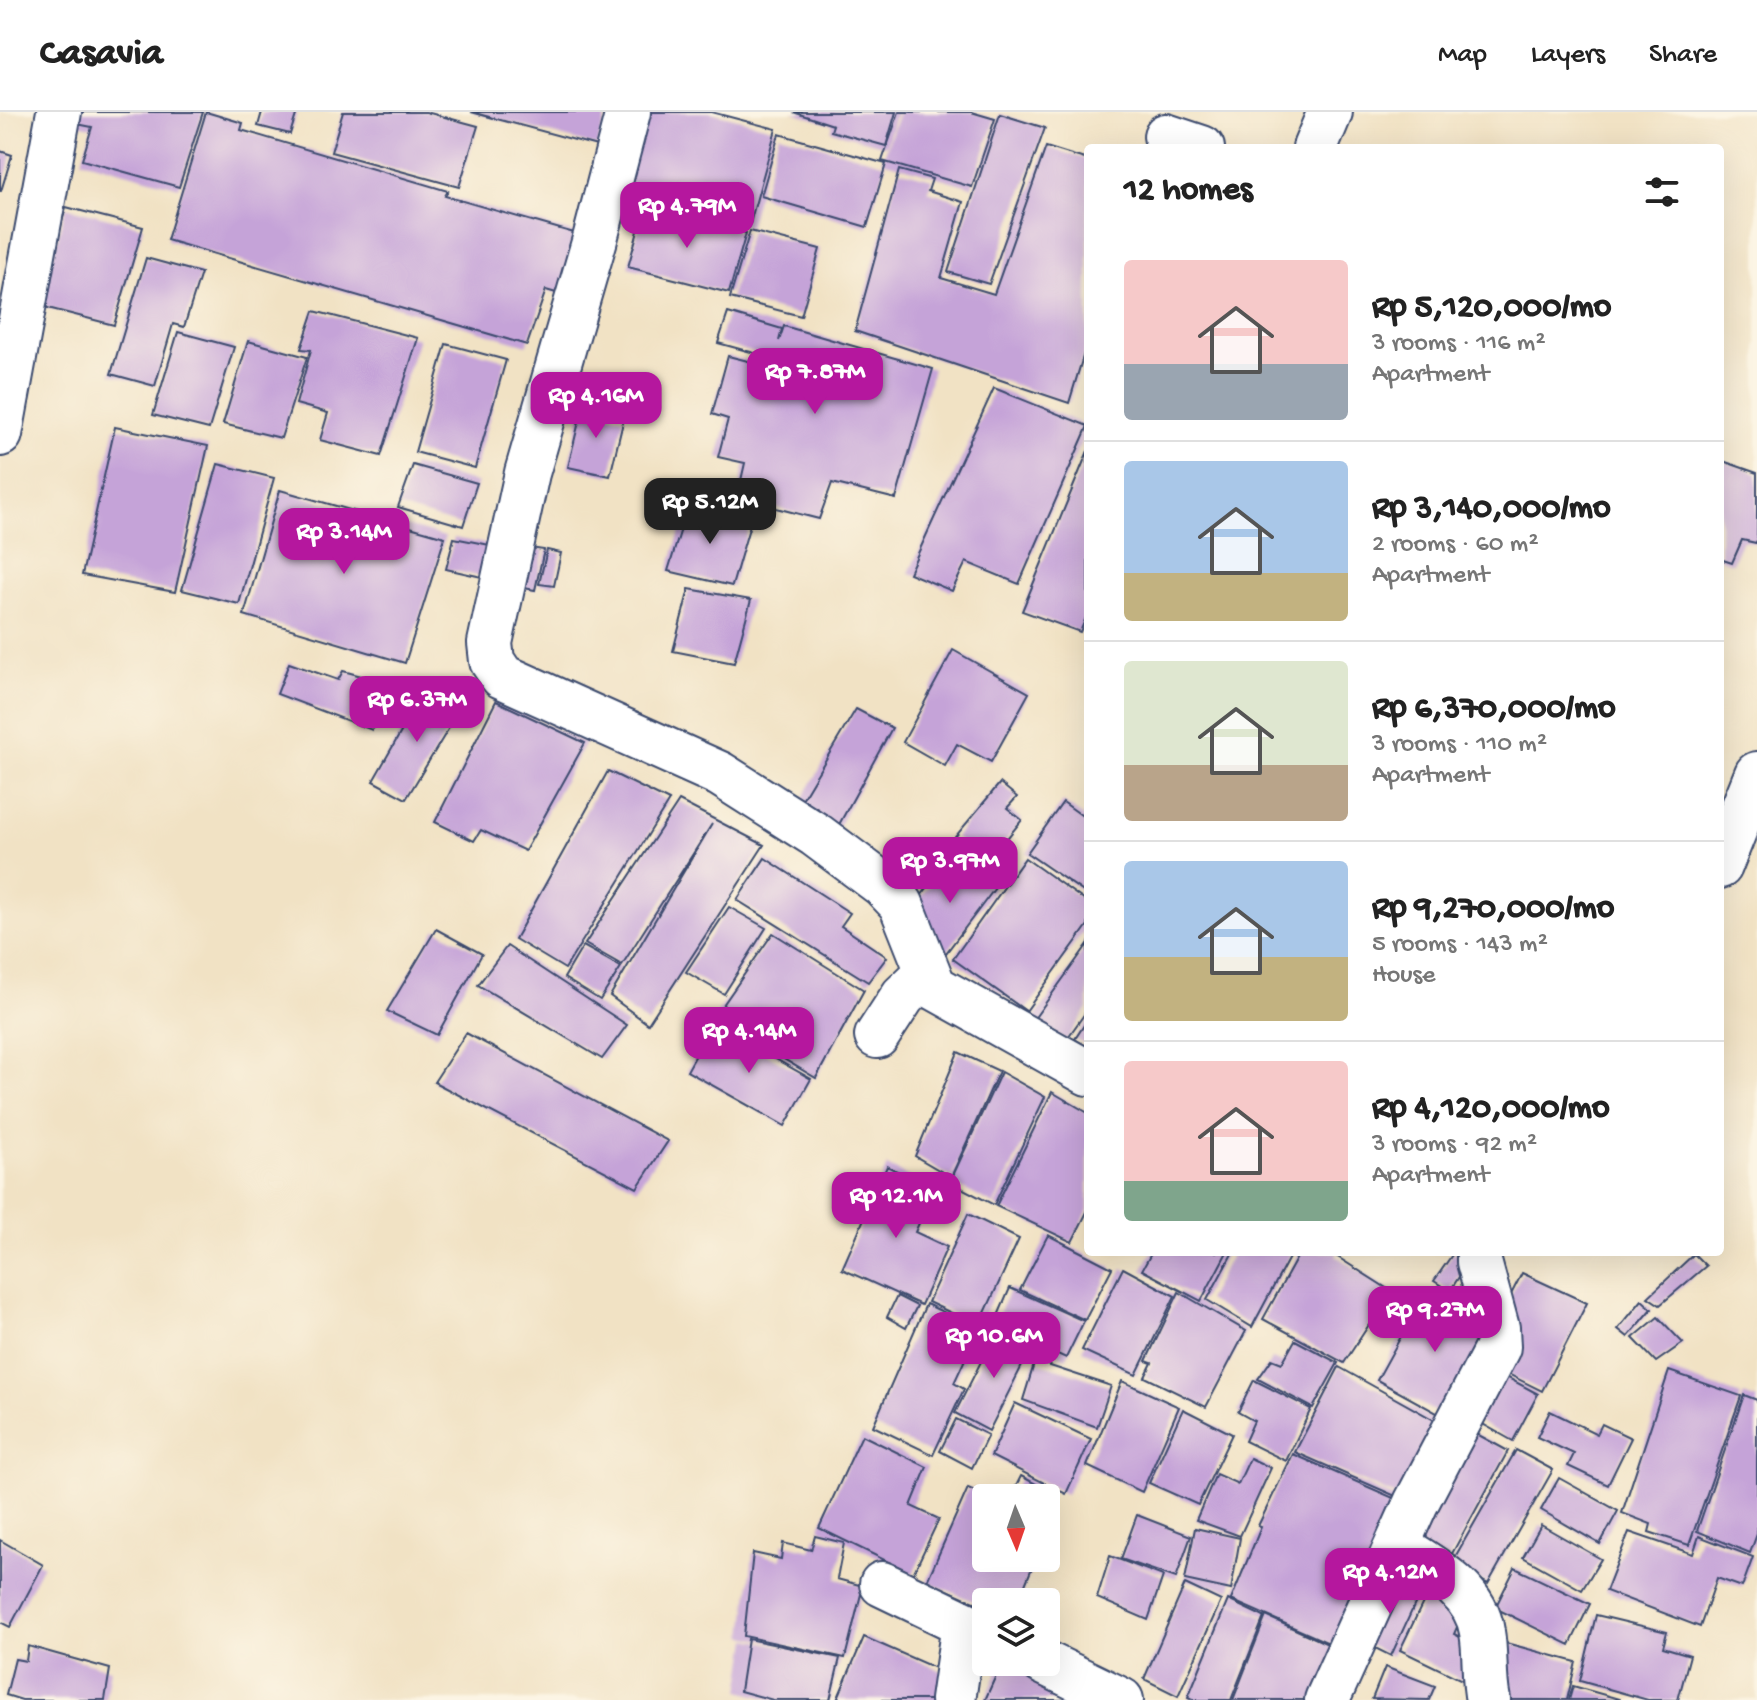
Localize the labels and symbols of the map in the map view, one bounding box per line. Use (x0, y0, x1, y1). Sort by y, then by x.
pin: Rp 4.79M (604, 182, 770, 250)
pin: Rp 7.87M (732, 348, 898, 416)
pin: Rp 4.16M (513, 372, 679, 440)
pin: Rp 5.12M (627, 478, 793, 546)
pin: Rp 3.14M (261, 508, 427, 576)
pin: Rp 6.37M (334, 676, 500, 744)
pin: Rp 3.97M (867, 837, 1033, 905)
pin: Rp 4.14M (666, 1007, 832, 1075)
pin: Rp 12.1M (813, 1172, 979, 1240)
pin: Rp 9.27M (1352, 1286, 1518, 1354)
pin: Rp 10.6M (911, 1312, 1077, 1380)
north arrow (972, 1484, 1060, 1572)
pin: Rp 4.12M (1307, 1548, 1473, 1616)

